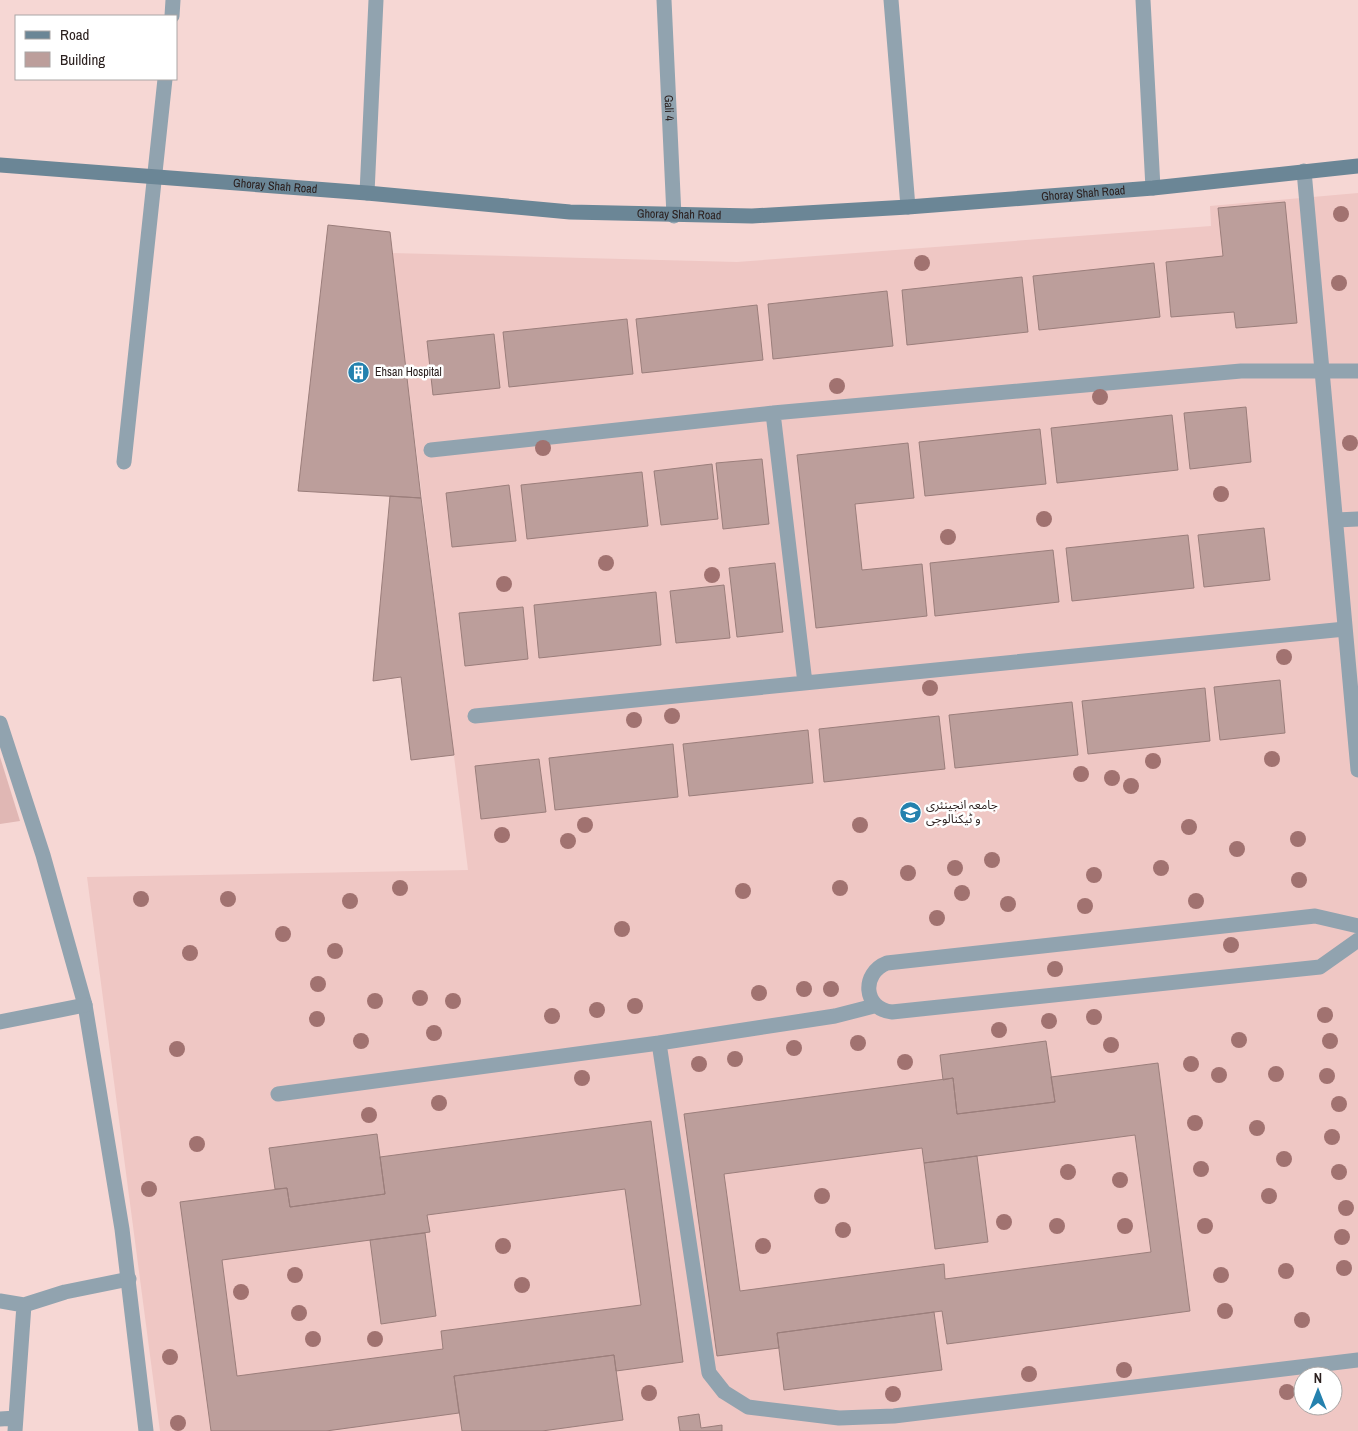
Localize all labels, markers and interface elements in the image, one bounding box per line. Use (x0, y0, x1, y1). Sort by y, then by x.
legend (15, 15, 178, 80)
text: Road (60, 24, 89, 45)
text: Building (60, 49, 105, 70)
street label: Gali 4 (660, 94, 678, 122)
street label: Ghoray Shah Road (233, 175, 318, 197)
street label: Ghoray Shah Road (1041, 182, 1126, 205)
street label: Ghoray Shah Road (637, 205, 721, 223)
building icon: Ehsan Hospital (347, 360, 371, 384)
place label: Ehsan Hospital (375, 364, 442, 380)
place label: جامعہ انجینئری و ٹیکنالوجی (926, 797, 998, 827)
school or university icon: جامعہ انجینئری و ٹیکنالوجی (898, 800, 922, 824)
north arrow (1293, 1366, 1343, 1416)
text: N (1314, 1369, 1322, 1387)

